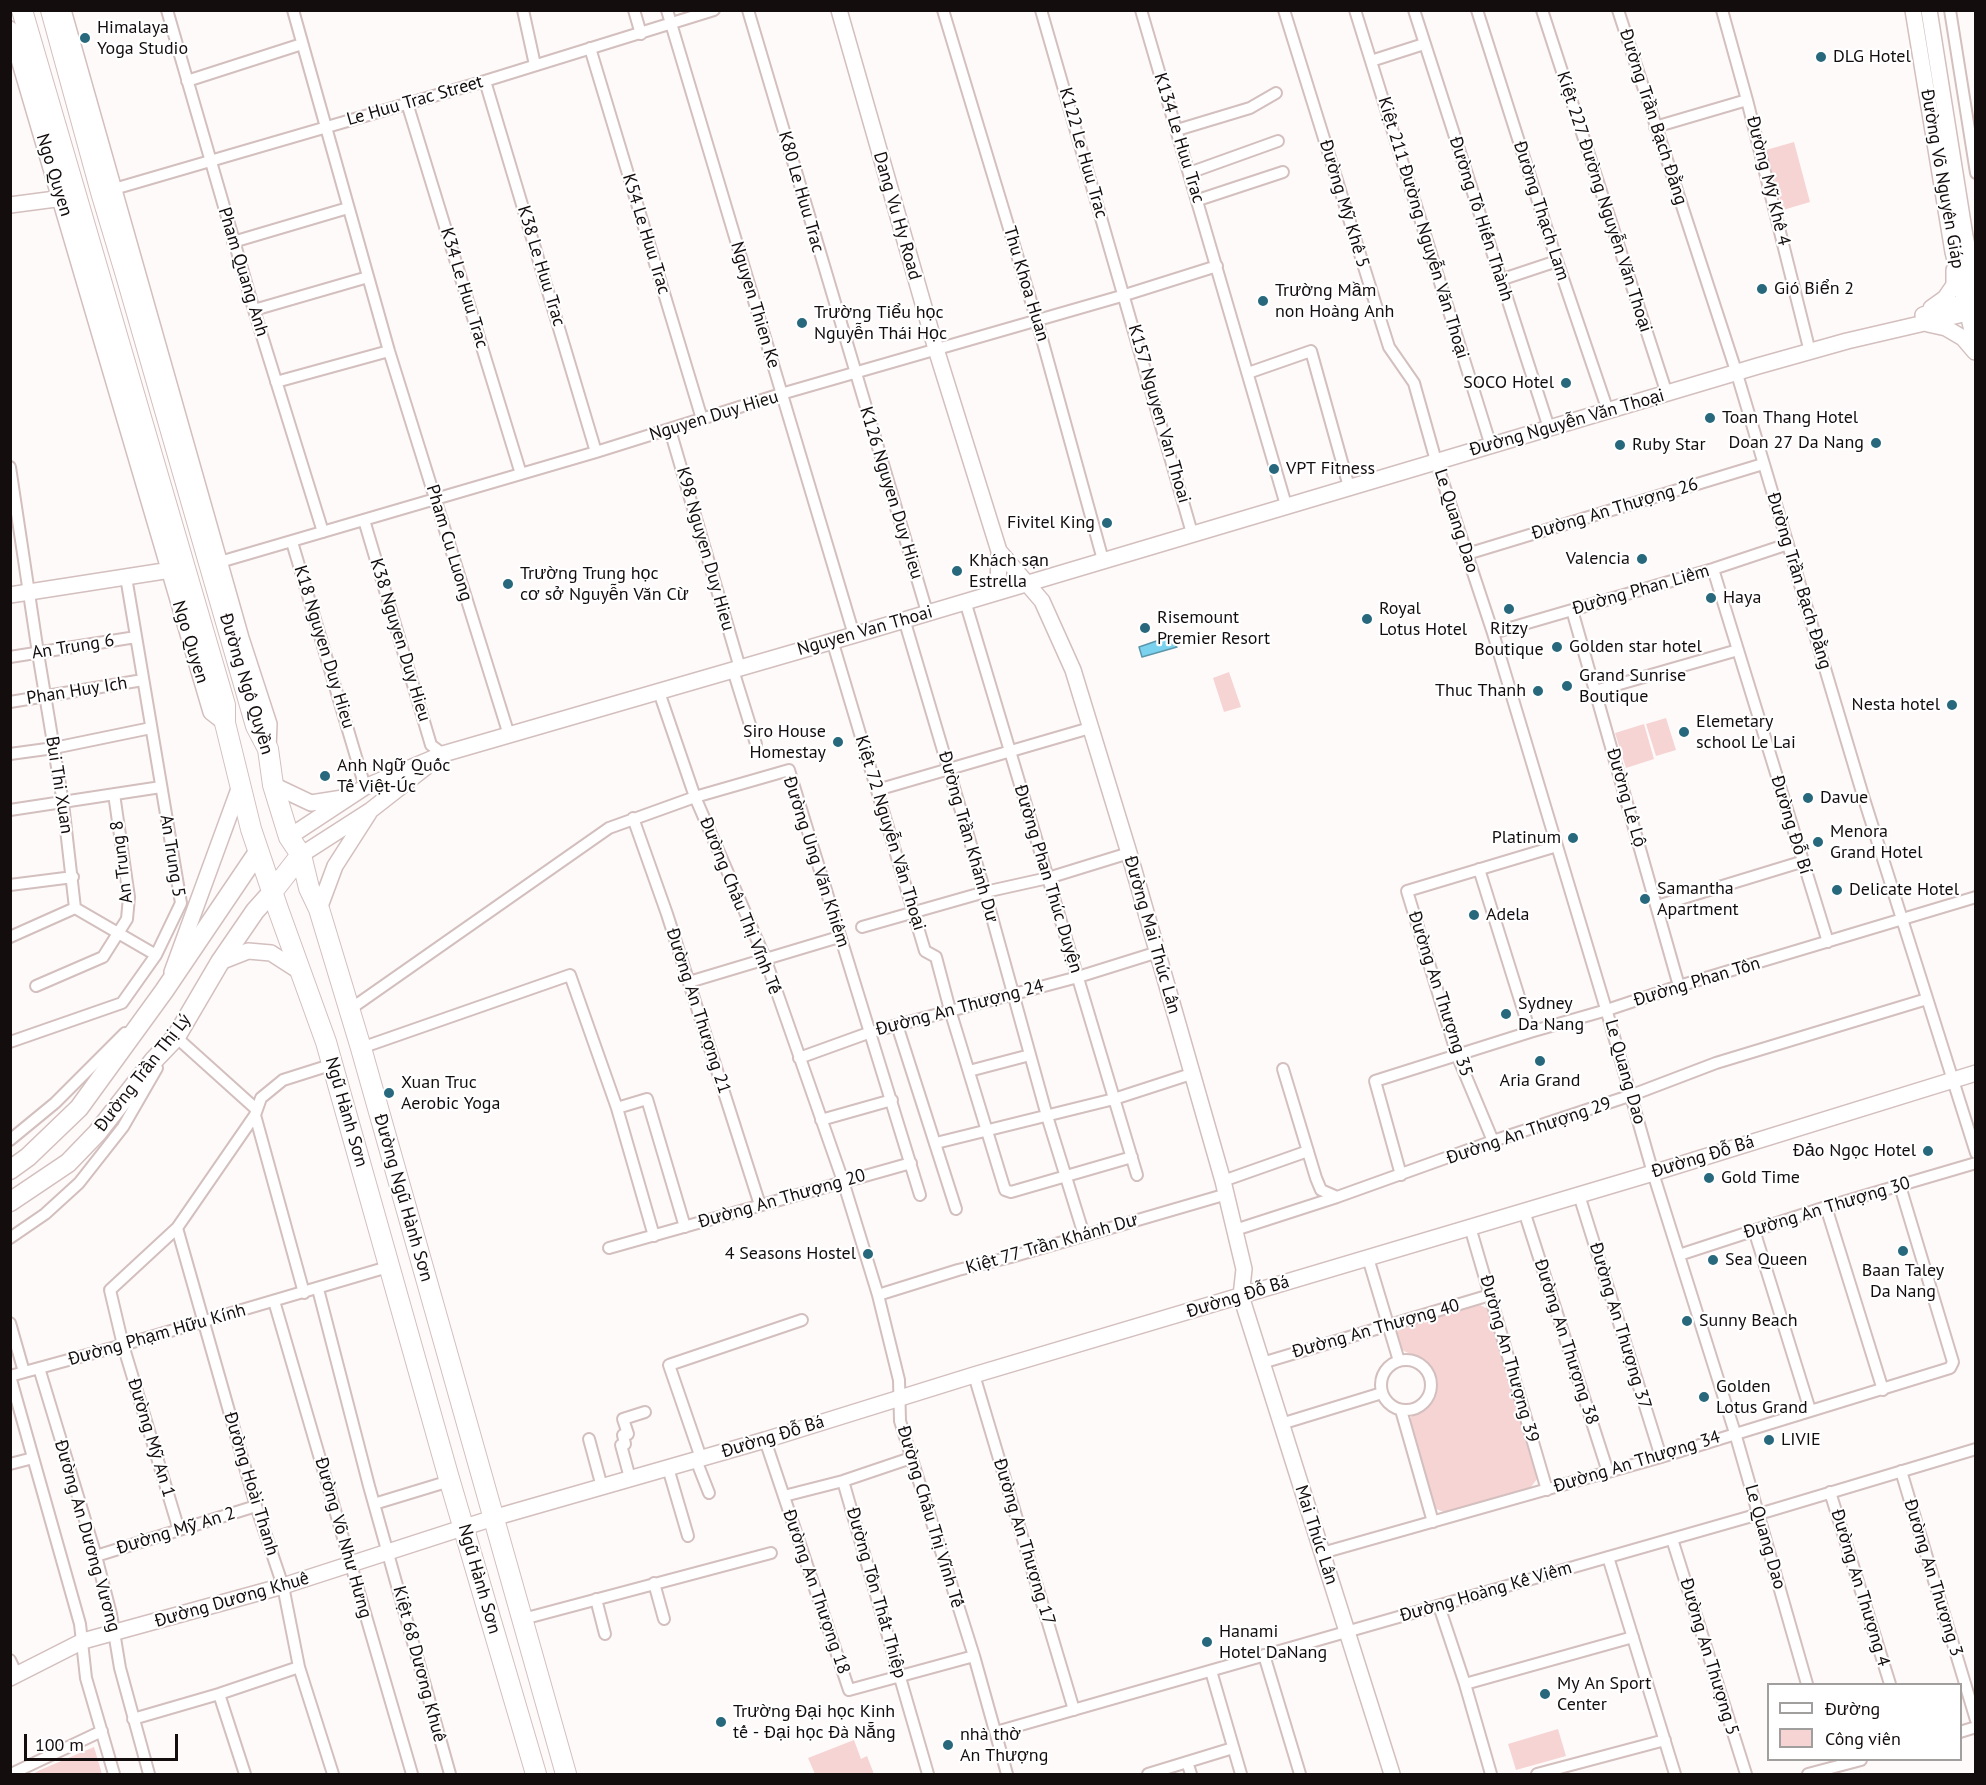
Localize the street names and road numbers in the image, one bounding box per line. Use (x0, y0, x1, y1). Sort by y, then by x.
street label: Đường Trần Bạch Đằng (1614, 26, 1692, 208)
street label: Kiệt 227 Đường Nguyễn Văn Thoại (1552, 69, 1656, 335)
street label: K134 Le Huu Trac (1149, 70, 1209, 206)
street label: Le Huu Trac Street (344, 71, 486, 131)
street label: K122 Le Huu Trac (1054, 85, 1112, 221)
street label: Đường Võ Nguyên Giáp (1916, 88, 1968, 270)
street label: Kiệt 211 Đường Nguyễn Văn Thoại (1373, 94, 1473, 362)
street label: Đường Mỹ Khê 4 (1741, 114, 1795, 248)
street label: K80 Le Huu Trac (773, 129, 829, 255)
street label: Ngo Quyen (31, 131, 77, 219)
street label: Đường Tô Hiến Thành (1444, 134, 1518, 304)
street label: Đường Mỹ Khê 5 (1314, 137, 1374, 271)
street label: Đường Thạch Lam (1508, 139, 1574, 283)
street label: Dang Vu Hy Road (868, 149, 926, 283)
street label: K54 Le Huu Trac (617, 171, 675, 297)
street label: K38 Le Huu Trac (512, 203, 570, 329)
street label: Pham Quang Anh (213, 205, 273, 339)
street label: Thu Khoa Huan (998, 224, 1054, 344)
street label: K34 Le Huu Trac (435, 225, 493, 351)
street label: Nguyen Thien Ke (725, 239, 785, 371)
street label: K157 Nguyen Van Thoai (1123, 322, 1195, 506)
street label: Đường Nguyễn Văn Thoại (1467, 385, 1667, 461)
street label: Nguyen Duy Hieu (647, 386, 781, 446)
street label: K126 Nguyen Duy Hieu (854, 404, 928, 582)
street label: K98 Nguyen Duy Hieu (671, 465, 739, 633)
street label: Le Quang Dao (1429, 466, 1483, 576)
street label: Đường An Thượng 26 (1529, 473, 1701, 545)
street label: Pham Cu Luong (421, 482, 477, 604)
street label: Đường Trần Bạch Đằng (1762, 490, 1836, 672)
street label: K38 Nguyen Duy Hieu (365, 556, 435, 724)
street label: Đường Phan Liêm (1570, 560, 1712, 620)
street label: K18 Nguyen Duy Hieu (289, 563, 359, 731)
street label: Ngo Quyen (167, 598, 213, 686)
street label: Nguyen Van Thoai (795, 601, 935, 661)
street label: Đường Ngô Quyền (214, 611, 278, 757)
street label: An Trung 6 (30, 630, 116, 664)
street label: Phan Huy Ich (25, 672, 129, 710)
street label: Kiệt 72 Nguyễn Văn Thoại (850, 733, 930, 933)
street label: Bui Thi Xuan (41, 735, 77, 835)
street label: Đường Lê Lộ (1602, 746, 1650, 850)
street label: Đường Trần Khánh Dư (933, 749, 1003, 925)
street label: Đường Đỗ Bí (1766, 773, 1816, 877)
street label: Đường Ung Văn Khiêm (778, 774, 854, 950)
street label: Đường Phan Thúc Duyện (1009, 782, 1087, 976)
street label: An Trung 5 (155, 813, 189, 899)
street label: Đường Châu Thị Vĩnh Tế (695, 814, 785, 998)
street label: An Trung 8 (106, 819, 138, 905)
street label: Đường Mai Thúc Lân (1119, 854, 1185, 1016)
street label: Đường An Thượng 35 (1403, 908, 1477, 1080)
street label: Đường An Thượng 21 (661, 925, 735, 1097)
street label: Đường Phan Tôn (1631, 952, 1763, 1012)
street label: Đường An Thượng 24 (874, 975, 1046, 1041)
street label: Đường Trần Thị Lý (90, 1010, 196, 1136)
street label: Le Quang Dao (1600, 1017, 1650, 1127)
street label: Ngũ Hành Sơn (320, 1055, 372, 1169)
street label: Đường An Thượng 29 (1444, 1093, 1614, 1169)
street label: Đường Ngũ Hành Sơn (369, 1112, 437, 1284)
street label: Đường Đỗ Bá (1649, 1131, 1757, 1183)
street label: Đường An Thượng 20 (696, 1165, 868, 1233)
street label: Đường An Thượng 30 (1741, 1172, 1913, 1244)
street label: Kiệt 77 Trần Khánh Dư (963, 1209, 1141, 1279)
street label: Đường An Thượng 37 (1584, 1240, 1656, 1412)
street label: Đường An Thượng 38 (1529, 1256, 1603, 1428)
street label: Đường Đỗ Bá (1184, 1271, 1292, 1323)
street label: Đường An Thượng 39 (1475, 1273, 1543, 1445)
street label: Đường An Thượng 40 (1290, 1295, 1462, 1363)
street label: Đường Phạm Hữu Kính (66, 1299, 248, 1371)
street label: Đường Mỹ An 1 (123, 1376, 179, 1500)
street label: Đường Hoài Thanh (219, 1410, 283, 1558)
street label: Đường Đỗ Bá (719, 1411, 827, 1463)
street label: Đường Châu Thị Vĩnh Tế (892, 1423, 968, 1611)
street label: Đường An Thượng 34 (1551, 1426, 1723, 1498)
street label: Đường An Dương Vương (49, 1438, 125, 1634)
street label: Đường Võ Như Hưng (310, 1455, 376, 1621)
street label: Đường An Thượng 17 (988, 1456, 1060, 1628)
street label: Le Quang Dao (1740, 1482, 1790, 1592)
street label: Mai Thúc Lân (1290, 1483, 1342, 1587)
street label: Đường An Thượng 3 (1899, 1497, 1967, 1659)
street label: Đường Mỹ An 2 (114, 1503, 238, 1559)
street label: Đường Tôn Thất Thiệp (841, 1505, 911, 1681)
street label: Đường An Thượng 18 (778, 1507, 854, 1677)
street label: Đường An Thượng 4 (1826, 1507, 1894, 1669)
street label: Ngũ Hành Sơn (453, 1522, 505, 1636)
street label: Đường Hoàng Kế Viêm (1398, 1557, 1574, 1627)
street label: Đường Dương Khuê (152, 1568, 312, 1632)
street label: Đường An Thượng 5 (1675, 1576, 1743, 1738)
street label: Kiệt 68 Dương Khuê (388, 1584, 450, 1744)

